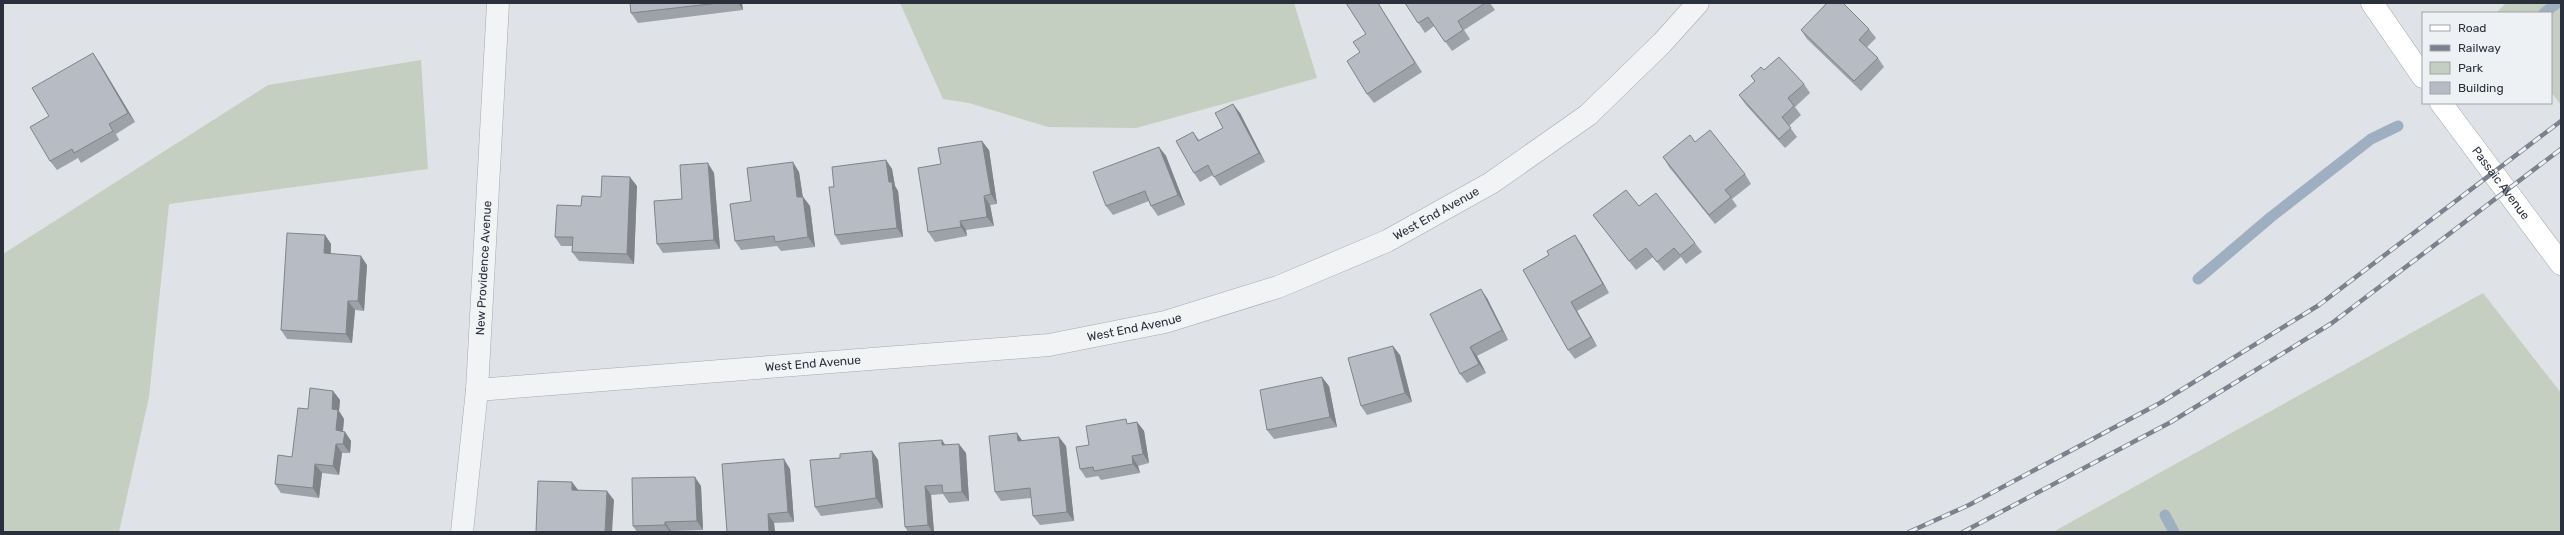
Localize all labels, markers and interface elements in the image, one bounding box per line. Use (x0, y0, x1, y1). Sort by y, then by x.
legend (2422, 12, 2552, 104)
text: Road (2458, 21, 2486, 35)
text: Railway (2458, 41, 2501, 55)
text: Park (2458, 61, 2484, 75)
text: Building (2458, 81, 2504, 95)
street label: Passaic Avenue (2469, 144, 2533, 223)
street label: West End Avenue (1391, 184, 1482, 243)
street label: New Providence Avenue (473, 200, 494, 336)
street label: West End Avenue (1086, 310, 1184, 344)
street label: West End Avenue (764, 353, 862, 374)

